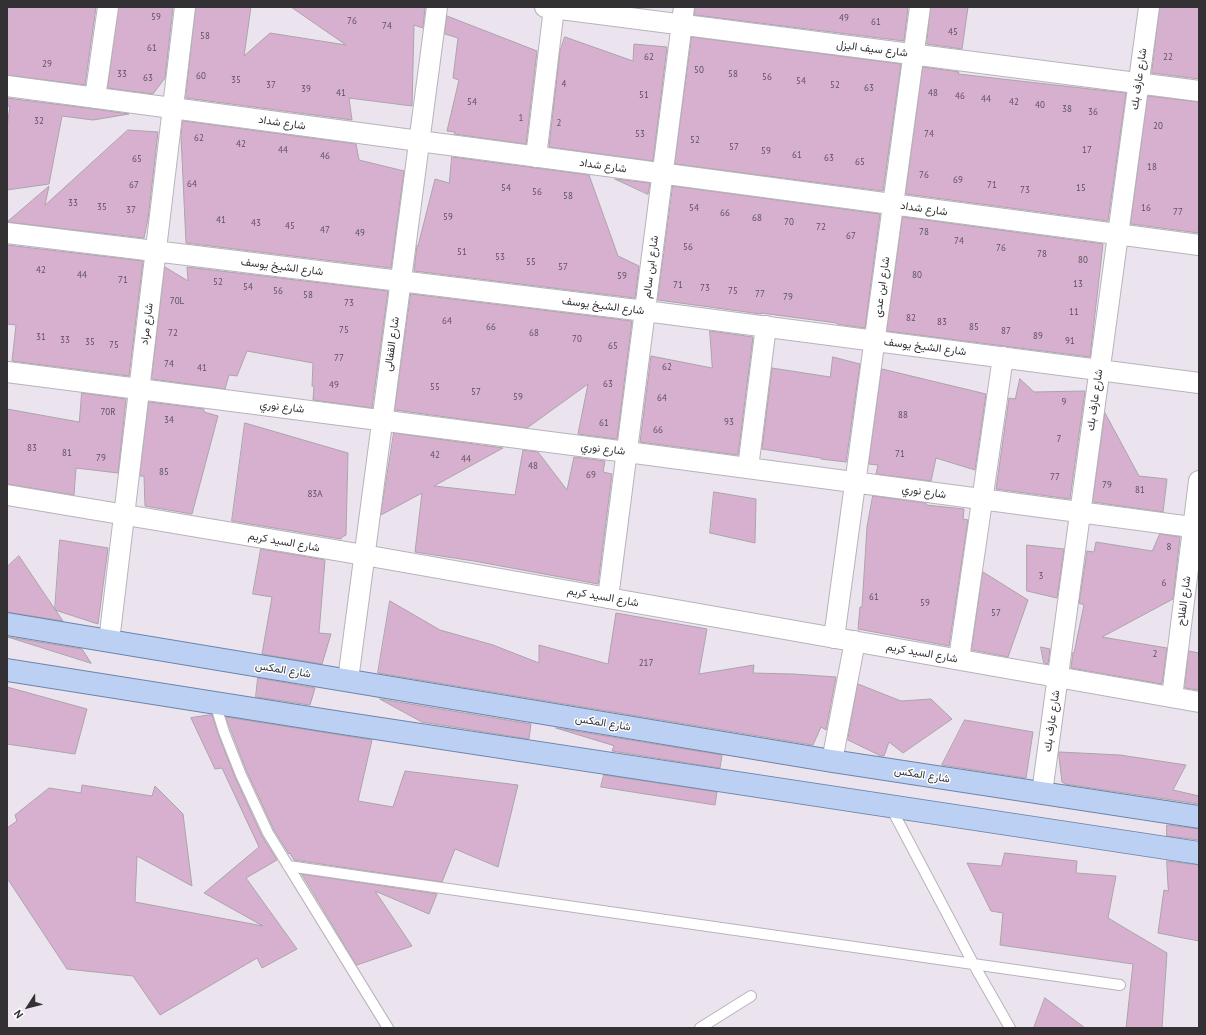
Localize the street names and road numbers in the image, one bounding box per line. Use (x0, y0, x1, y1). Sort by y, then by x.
street label: شارع سيف اليزل (835, 38, 909, 60)
street label: شارع عارف بك (1128, 47, 1150, 111)
street label: شارع شداد (258, 113, 306, 133)
street label: شارع شداد (579, 156, 627, 176)
street label: شارع شداد (900, 199, 948, 219)
street label: شارع ابن سالم (641, 235, 661, 299)
street label: شارع الشيخ يوسف (240, 255, 324, 279)
street label: شارع ابن عدى (871, 256, 893, 318)
street label: شارع الشيخ يوسف (561, 294, 645, 318)
street label: شارع مراد (138, 302, 156, 346)
street label: شارع القفالى (382, 316, 402, 372)
street label: شارع الشيخ يوسف (883, 335, 967, 359)
street label: شارع عارف بك (1084, 368, 1106, 432)
street label: شارع نوري (259, 398, 305, 416)
street label: شارع نوري (580, 440, 626, 458)
street label: شارع نوري (901, 482, 947, 502)
street label: شارع السيد كريم (247, 529, 321, 555)
street label: شارع الفلاح (1174, 575, 1194, 627)
street label: شارع السيد كريم (566, 584, 640, 610)
street label: شارع السيد كريم (885, 640, 959, 666)
street label: شارع المكس (254, 659, 312, 681)
street label: شارع عارف بك (1041, 689, 1063, 753)
street label: شارع المكس (574, 712, 632, 734)
street label: شارع المكس (893, 764, 951, 786)

